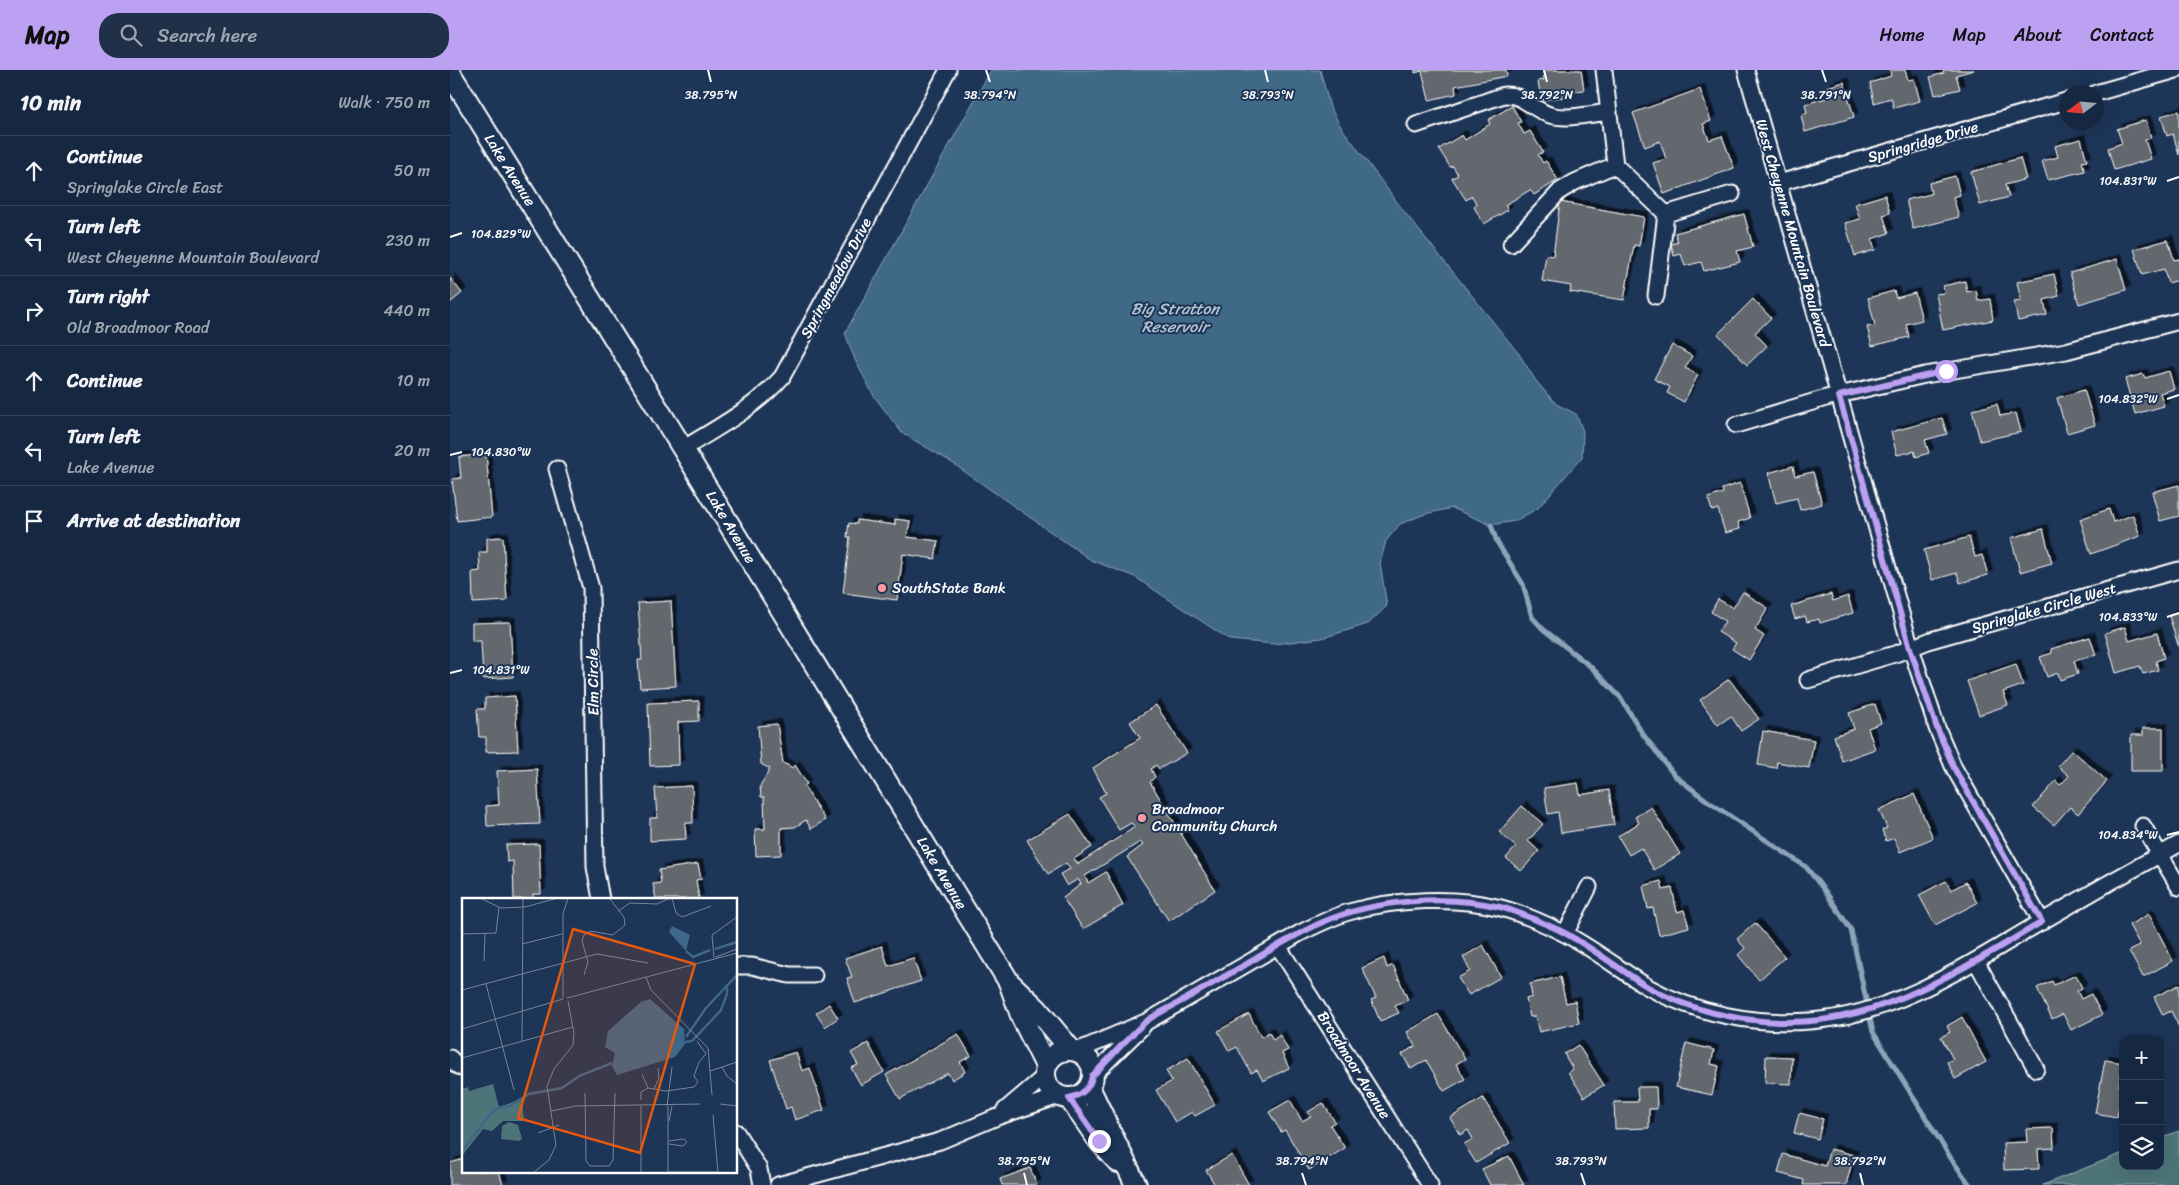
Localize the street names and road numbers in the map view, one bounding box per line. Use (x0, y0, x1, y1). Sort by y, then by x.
street label: Springridge Drive (1865, 114, 1982, 170)
street label: West Cheyenne Mountain Boulevard (1748, 116, 1838, 351)
street label: Lake Avenue (477, 128, 543, 212)
street label: Springmeadow Drive (793, 213, 879, 343)
street label: Lake Avenue (699, 485, 763, 569)
street label: Springlake Circle West (1969, 575, 2120, 641)
street label: Elm Circle (579, 648, 607, 716)
street label: Lake Avenue (910, 831, 974, 915)
street label: Broadmoor Avenue (1310, 1006, 1398, 1125)

